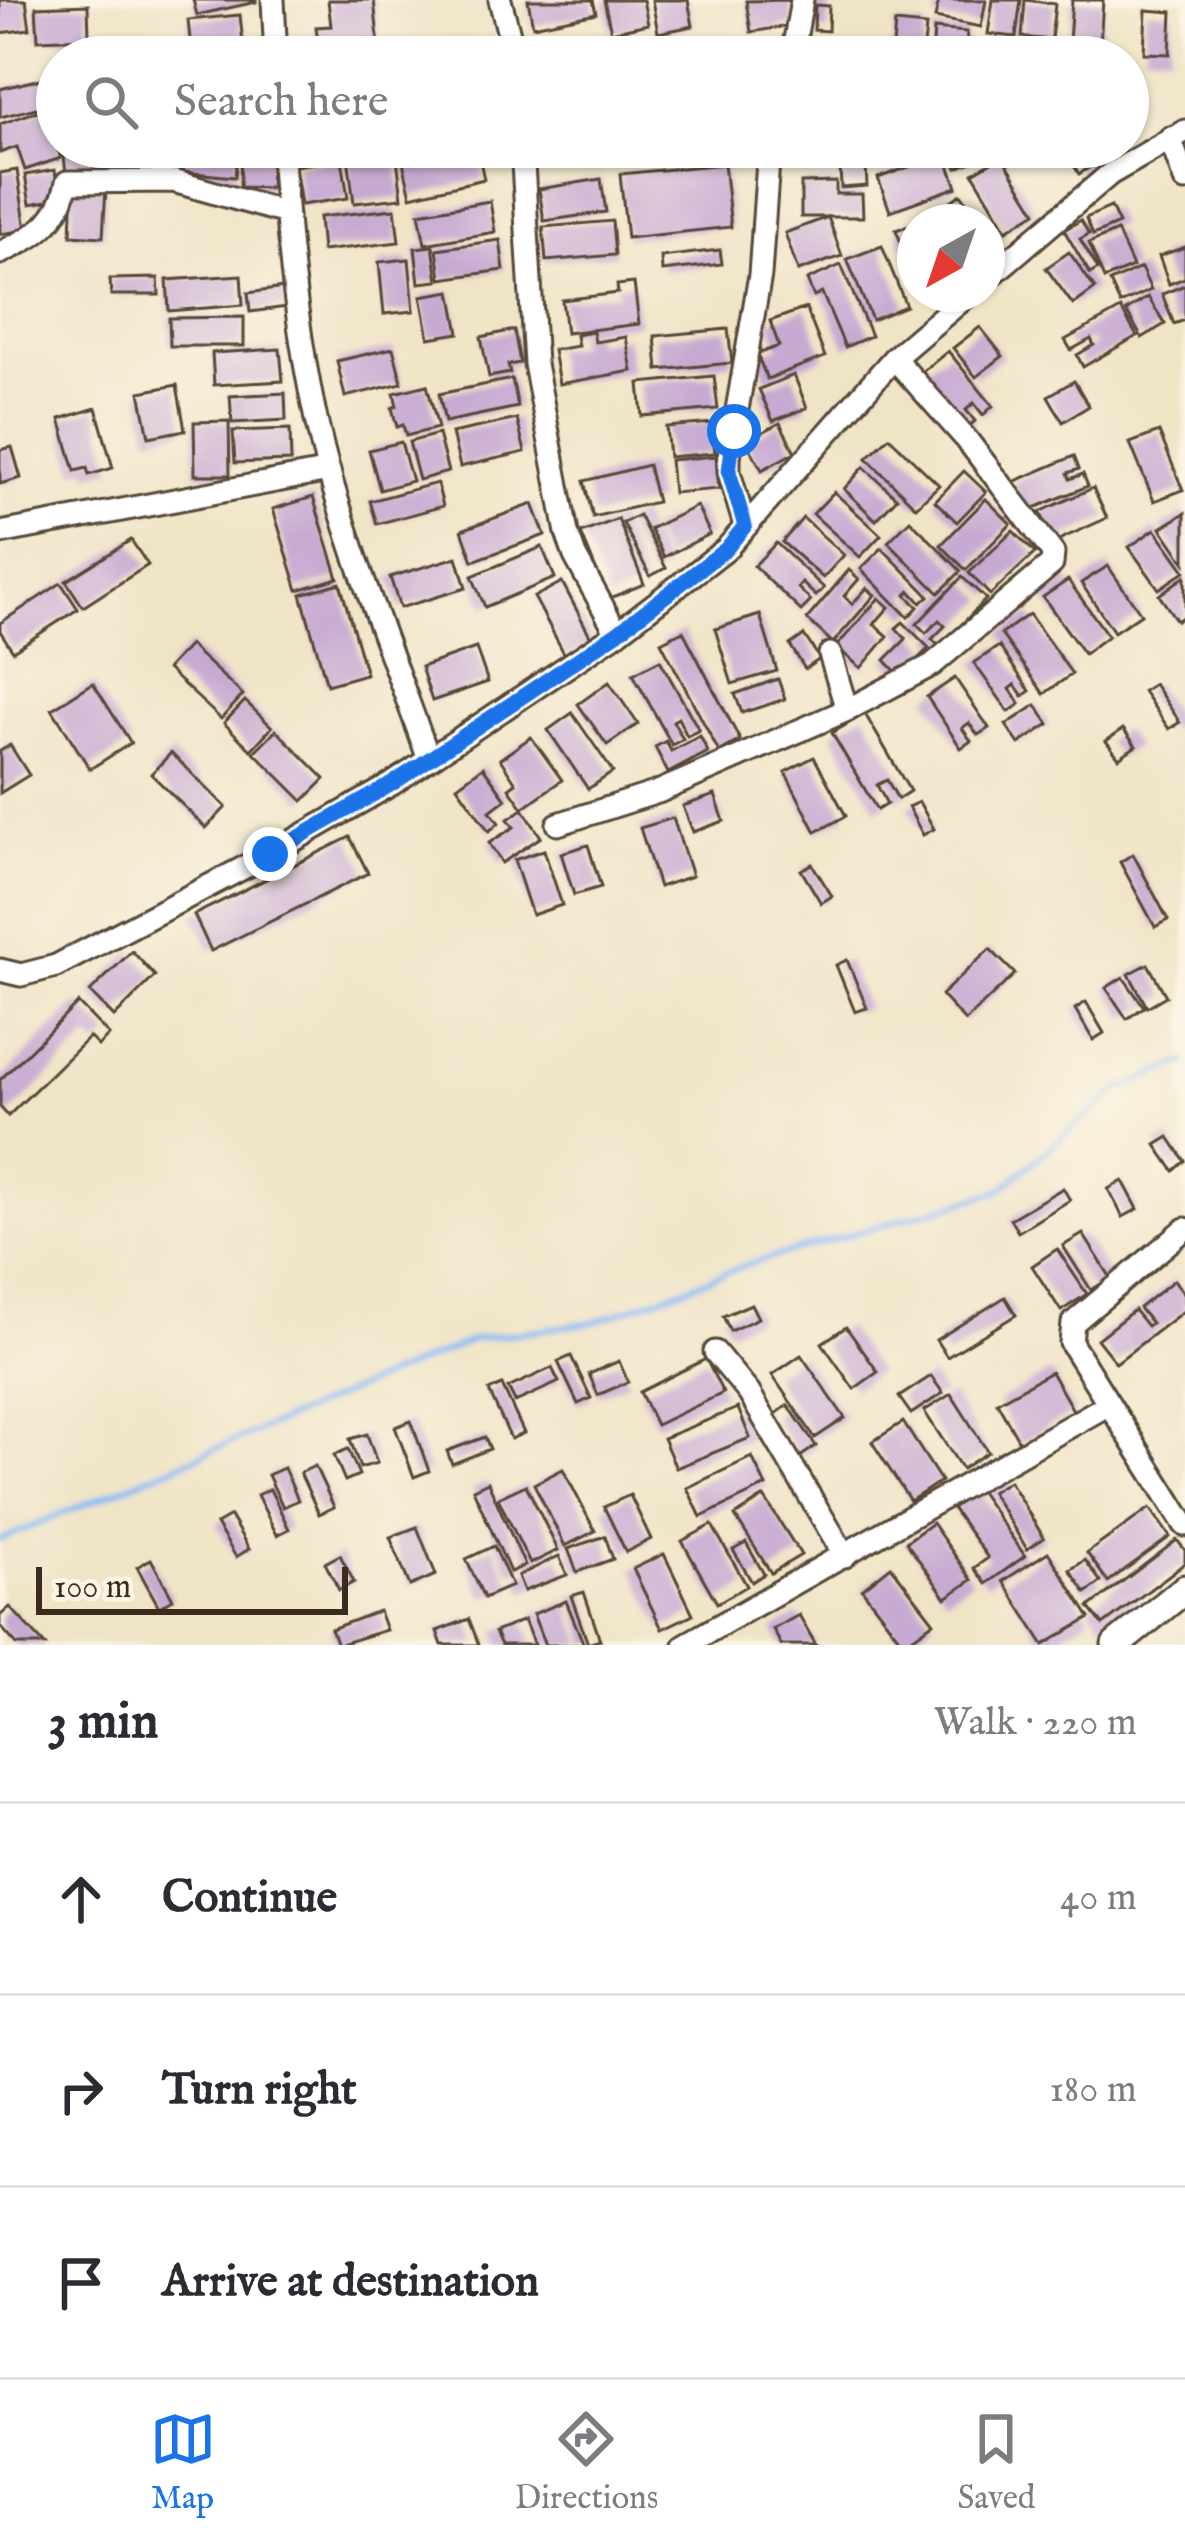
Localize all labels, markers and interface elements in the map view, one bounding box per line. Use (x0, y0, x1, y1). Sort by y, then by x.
search box (36, 36, 1149, 168)
icon: search (78, 69, 144, 135)
text: Search here (174, 74, 388, 131)
north arrow (897, 204, 1005, 312)
route start (707, 404, 761, 458)
route end (243, 827, 297, 881)
scale bar (36, 1561, 348, 1614)
text: 100 m (54, 1567, 131, 1609)
text: 3 min (48, 1691, 158, 1756)
text: Walk · 220 m (934, 1699, 1137, 1748)
icon: ahead (48, 1866, 114, 1932)
text: Continue (162, 1870, 337, 1927)
text: 40 m (1060, 1874, 1137, 1923)
icon: right (48, 2058, 114, 2124)
text: Turn right (162, 2062, 357, 2119)
text: 180 m (1049, 2066, 1137, 2115)
icon: arrive (48, 2250, 114, 2316)
text: Arrive at destination (162, 2254, 539, 2311)
tab: Map (150, 2406, 216, 2520)
tab: Directions (515, 2406, 658, 2520)
tab: Saved (957, 2406, 1035, 2520)

